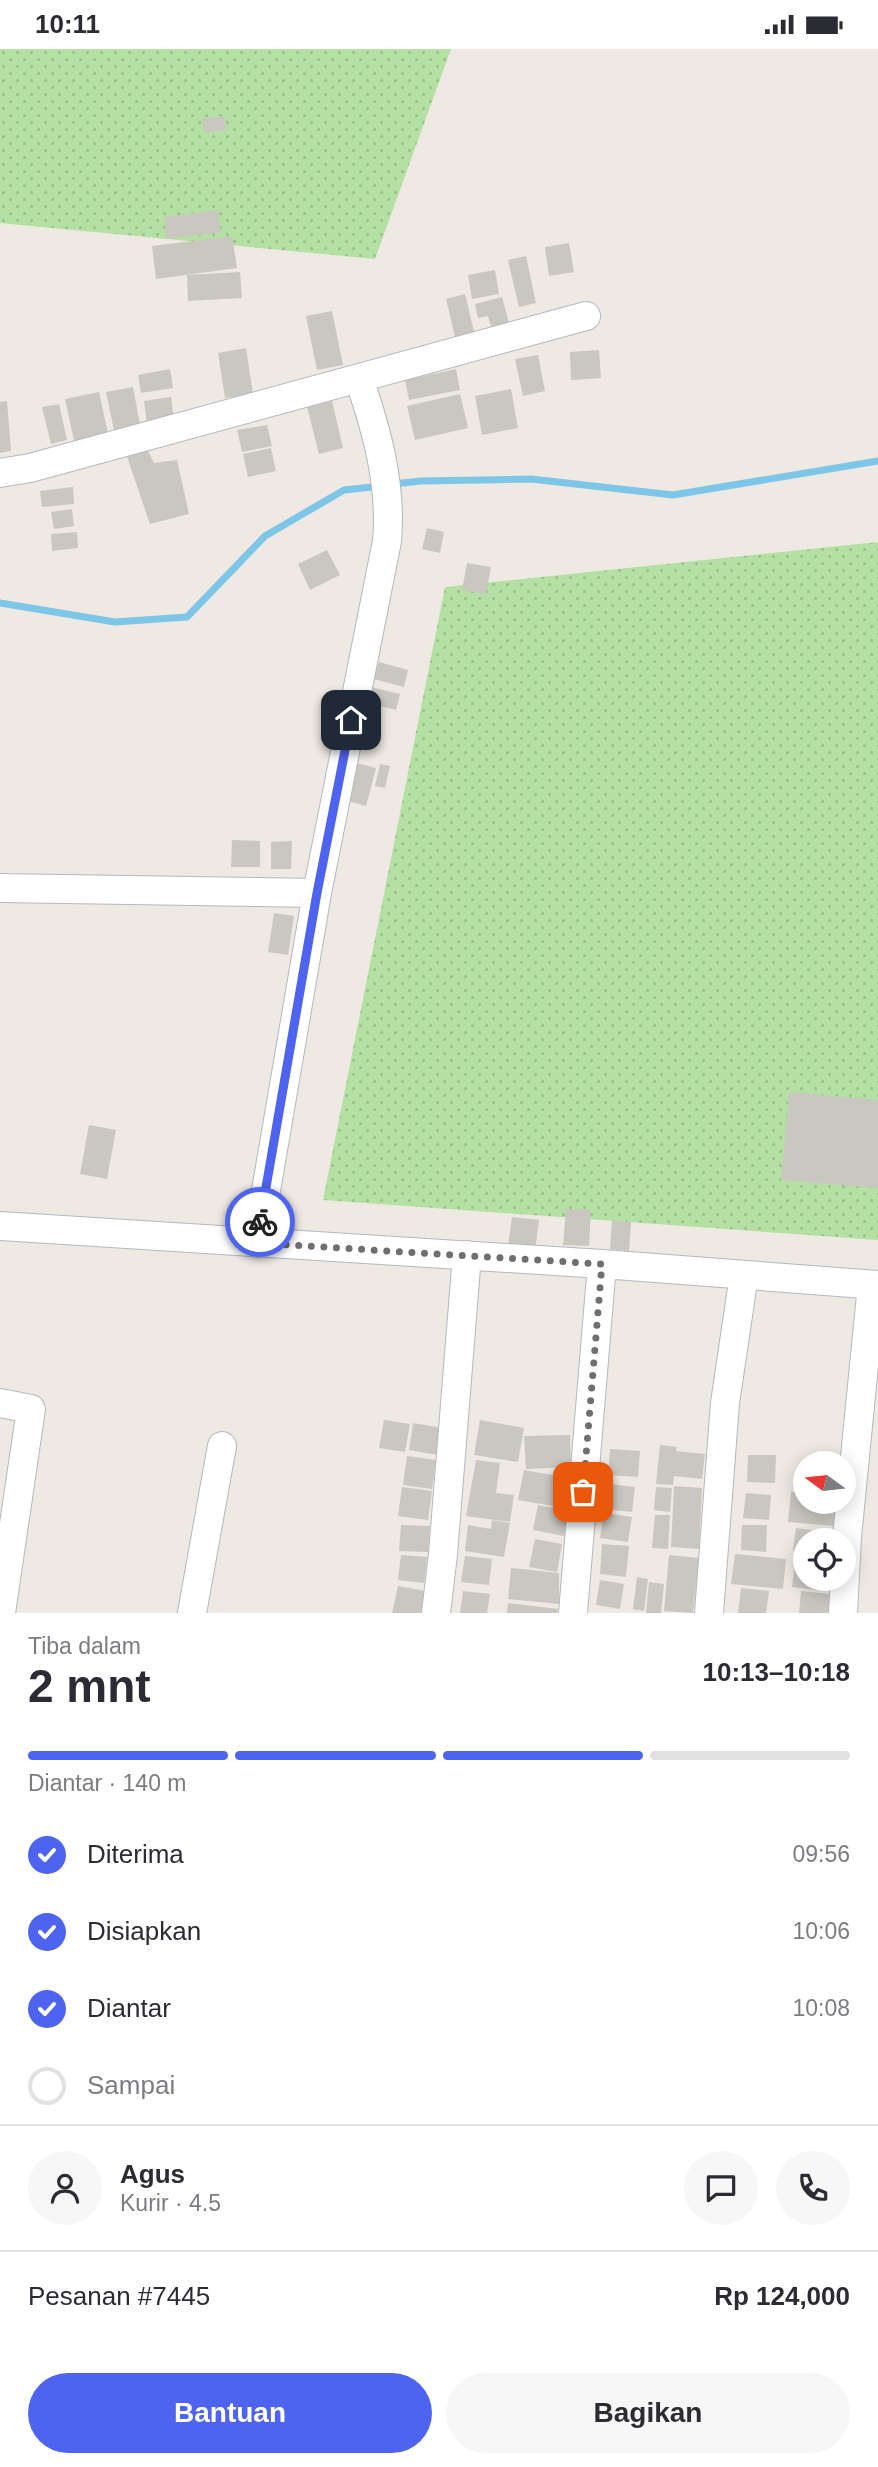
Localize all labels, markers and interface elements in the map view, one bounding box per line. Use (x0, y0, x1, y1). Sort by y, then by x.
text: 10:11 (35, 9, 100, 39)
pin (321, 690, 381, 750)
icon: home (332, 701, 370, 739)
courier (225, 1187, 295, 1257)
icon: bike (241, 1203, 279, 1241)
north arrow (793, 1451, 856, 1514)
map controls (793, 1451, 856, 1591)
pin (553, 1462, 613, 1522)
icon: bag (564, 1473, 602, 1511)
button: locate (793, 1528, 856, 1591)
text: Tiba dalam (28, 1633, 141, 1659)
text: 10:13–10:18 (703, 1657, 850, 1687)
text: 2 mnt (28, 1660, 151, 1712)
text: Diantar · 140 m (28, 1770, 187, 1796)
icon: check (28, 1836, 66, 1874)
text: Diterima (87, 1839, 184, 1869)
text: 09:56 (792, 1841, 850, 1867)
icon: check (28, 1913, 66, 1951)
text: Disiapkan (87, 1916, 201, 1946)
text: 10:06 (792, 1918, 850, 1944)
icon: check (28, 1990, 66, 2028)
text: Diantar (87, 1993, 171, 2023)
text: 10:08 (792, 1995, 850, 2021)
text: Sampai (87, 2070, 175, 2100)
button: person (28, 2151, 102, 2225)
button: chat (684, 2151, 758, 2225)
button: phone (776, 2151, 850, 2225)
text: Agus (120, 2159, 185, 2189)
text: Kurir · 4.5 (120, 2190, 221, 2216)
text: Pesanan #7445 (28, 2281, 210, 2311)
text: Rp 124,000 (714, 2281, 850, 2311)
button: Bantuan (28, 2373, 432, 2453)
button: Bagikan (446, 2373, 850, 2453)

